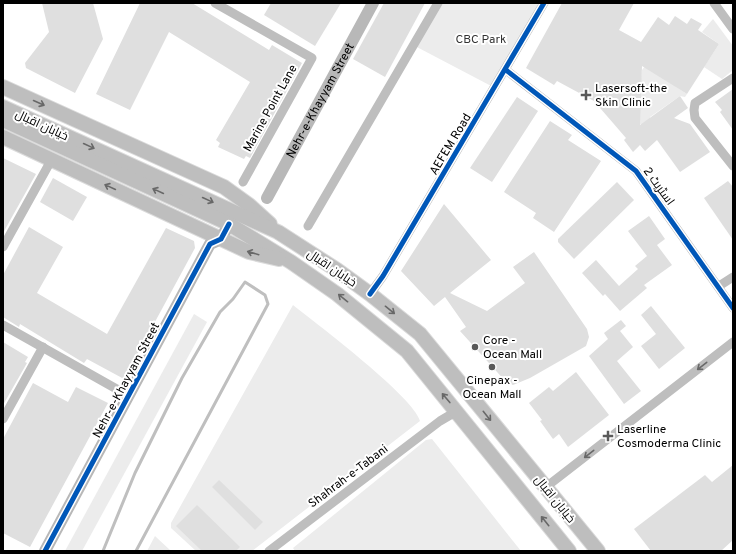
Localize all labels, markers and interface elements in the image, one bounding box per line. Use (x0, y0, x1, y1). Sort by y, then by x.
park label: CBC Park (456, 32, 506, 48)
street label: Nehr-e-Khayyam Street (283, 41, 359, 161)
street label: Marine Point Lane (240, 62, 301, 155)
place label: Lasersoft-the Skin Clinic (595, 81, 667, 111)
marker: Lasersoft-the Skin Clinic (580, 89, 592, 101)
one-way arrow (32, 100, 44, 107)
street label: خیابان اقبال (12, 107, 71, 145)
street label: AEFEM Road (426, 111, 476, 178)
one-way arrow (83, 143, 95, 150)
street label: اسٹریٹ 2 (639, 164, 677, 209)
one-way arrow (104, 183, 116, 190)
one-way arrow (152, 187, 164, 194)
one-way arrow (201, 197, 213, 204)
street label: خیابان اقبال (303, 246, 359, 291)
one-way arrow (247, 249, 260, 256)
one-way arrow (337, 294, 348, 303)
one-way arrow (385, 306, 396, 315)
street label: Nehr-e-Khayyam Street (90, 320, 164, 441)
place label: Core - Ocean Mall (483, 333, 542, 363)
marker: Core - Ocean Mall (470, 342, 480, 352)
one-way arrow (697, 361, 708, 370)
marker: Cinepax - Ocean Mall (487, 362, 497, 372)
place label: Cinepax - Ocean Mall (462, 373, 522, 403)
one-way arrow (441, 392, 450, 403)
one-way arrow (482, 411, 491, 421)
place label: Laserline Cosmoderma Clinic (617, 422, 721, 452)
marker: Laserline Cosmoderma Clinic (602, 430, 614, 442)
street label: Shahrah-e-Tabani (305, 441, 392, 512)
one-way arrow (583, 450, 594, 459)
street label: خیابان اقبال (530, 473, 578, 527)
one-way arrow (541, 515, 549, 526)

